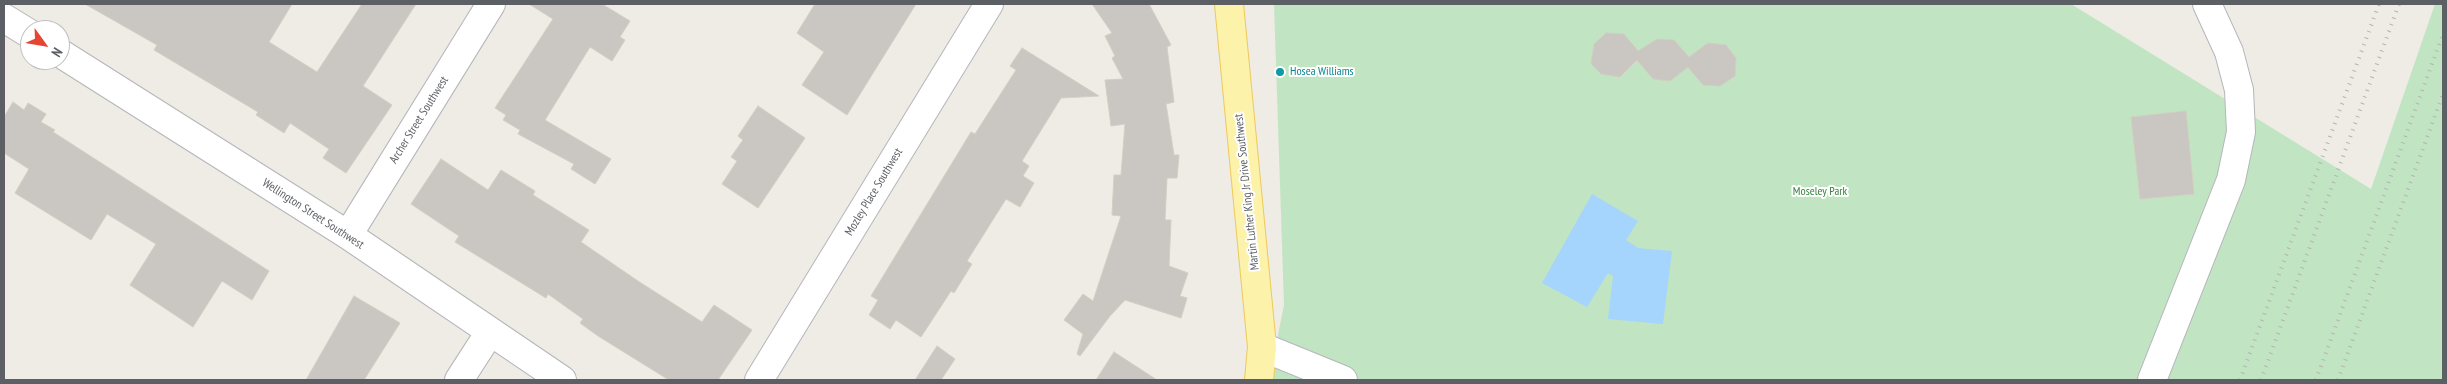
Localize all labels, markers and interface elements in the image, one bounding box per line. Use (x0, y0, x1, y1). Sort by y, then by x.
north arrow (20, 20, 70, 70)
text: N (47, 44, 67, 60)
place label: Hosea Williams (1290, 65, 1354, 79)
marker: Hosea Williams (1274, 66, 1286, 78)
street label: Archer Street Southwest (386, 74, 452, 166)
street label: Martin Luther King Jr Drive Southwest (1232, 113, 1262, 271)
street label: Mozley Place Southwest (842, 146, 906, 238)
street label: Wellington Street Southwest (260, 176, 366, 252)
park label: Moseley Park (1793, 185, 1847, 199)

